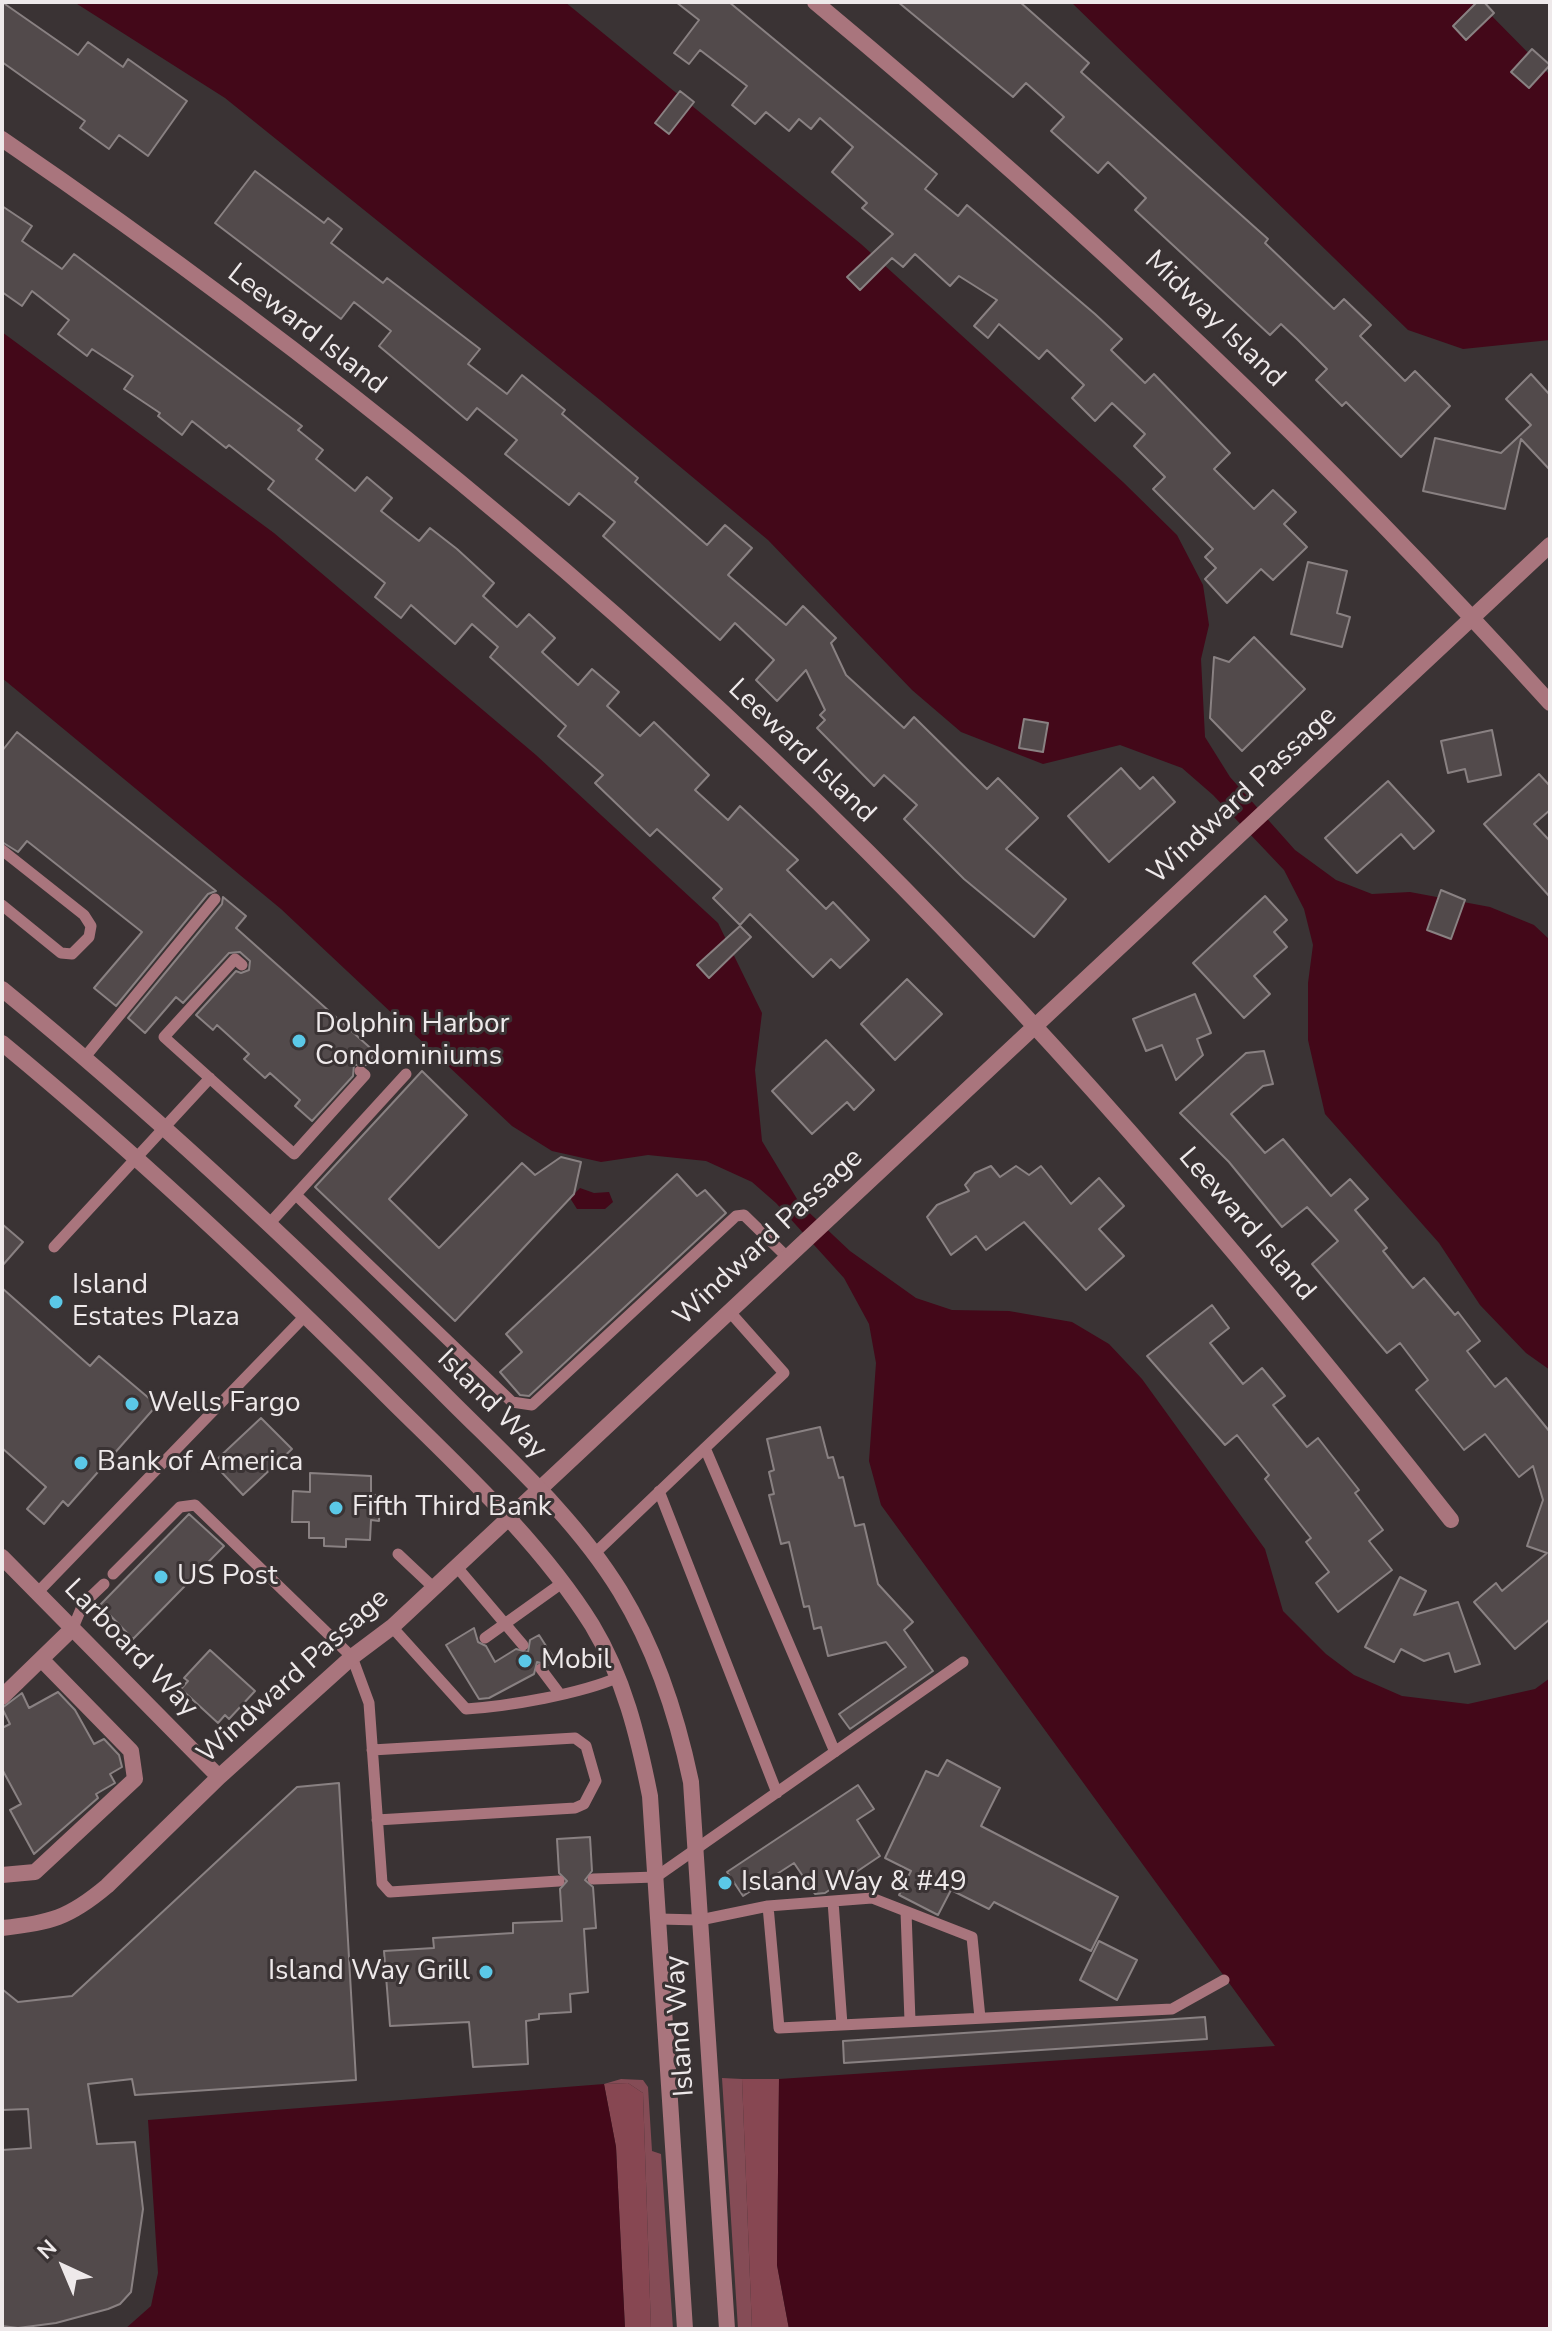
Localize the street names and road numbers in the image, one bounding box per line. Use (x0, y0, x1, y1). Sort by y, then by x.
street label: Midway Island (1137, 245, 1291, 395)
street label: Leeward Island (220, 258, 392, 402)
street label: Leeward Island (720, 673, 882, 831)
street label: Windward Passage (1142, 700, 1344, 892)
street label: Leeward Island (1170, 1141, 1322, 1309)
street label: Windward Passage (668, 1142, 870, 1334)
street label: Island Way (429, 1343, 553, 1467)
street label: Larboard Way (56, 1573, 204, 1725)
street label: Windward Passage (191, 1582, 397, 1772)
street label: Island Way (659, 1954, 703, 2098)

